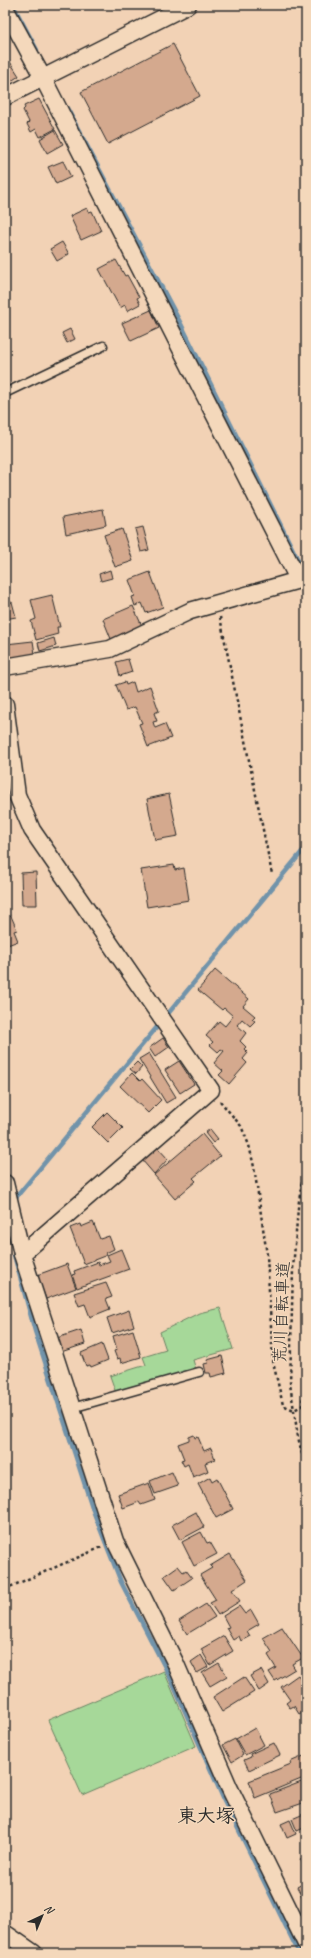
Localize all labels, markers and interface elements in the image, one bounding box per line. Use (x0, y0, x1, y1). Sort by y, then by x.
street label: 荒川自転車道 (269, 1261, 294, 1363)
district label: 東大塚 (177, 1804, 235, 1828)
north arrow (22, 1896, 62, 1936)
text: N (42, 1901, 58, 1918)

